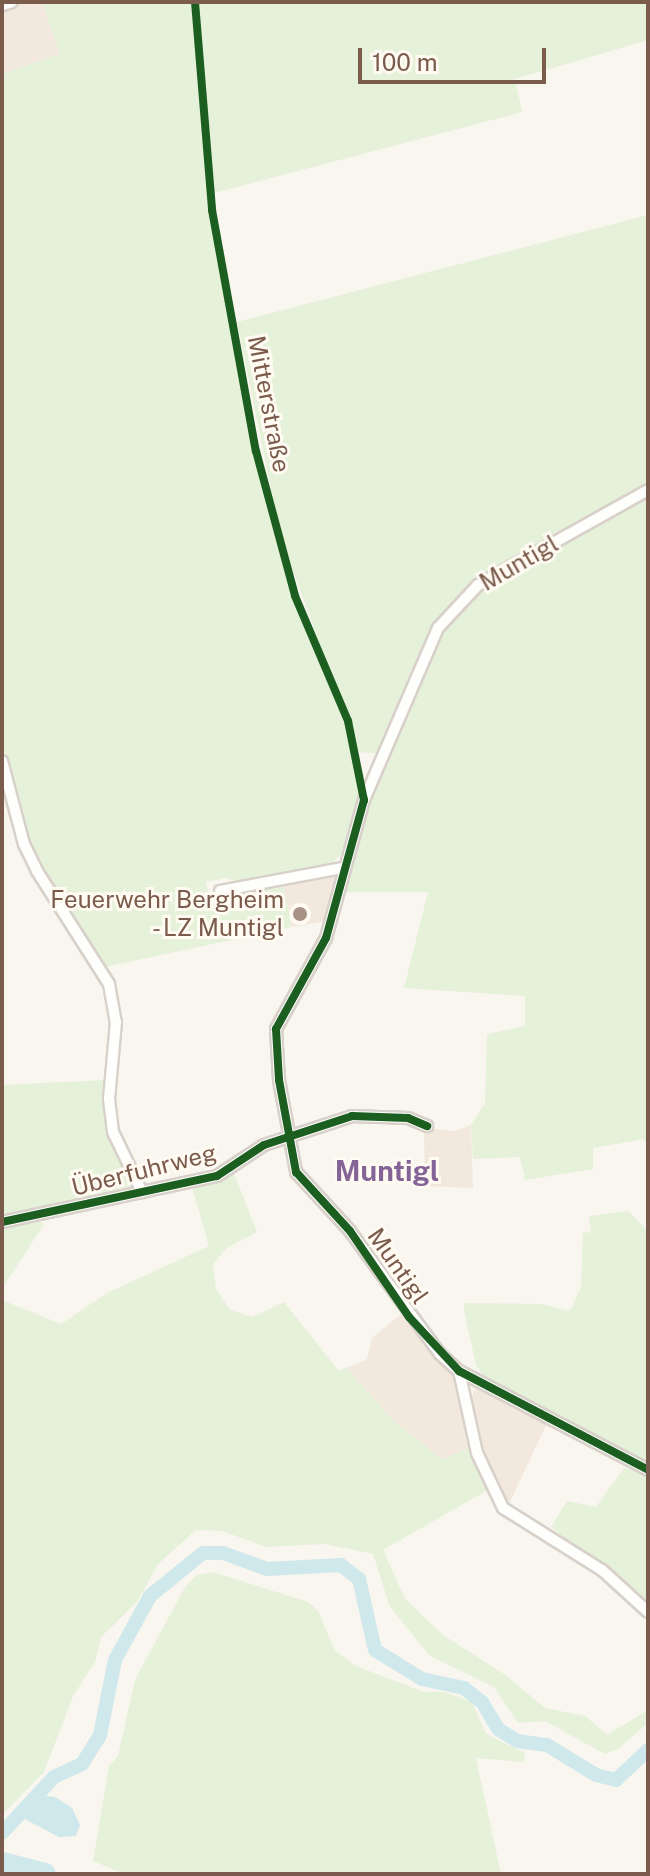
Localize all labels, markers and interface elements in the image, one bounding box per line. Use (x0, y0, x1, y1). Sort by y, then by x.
scale bar (362, 32, 550, 82)
text: 100 m (372, 48, 438, 76)
street label: Mitterstraße (242, 333, 296, 475)
street label: Muntigl (475, 529, 563, 597)
place label: Feuerwehr Bergheim - LZ Muntigl (50, 886, 284, 942)
marker: Feuerwehr Bergheim - LZ Muntigl (291, 905, 309, 923)
street label: Überfuhrweg (69, 1138, 219, 1202)
district label: Muntigl (335, 1154, 439, 1188)
street label: Muntigl (362, 1222, 434, 1310)

